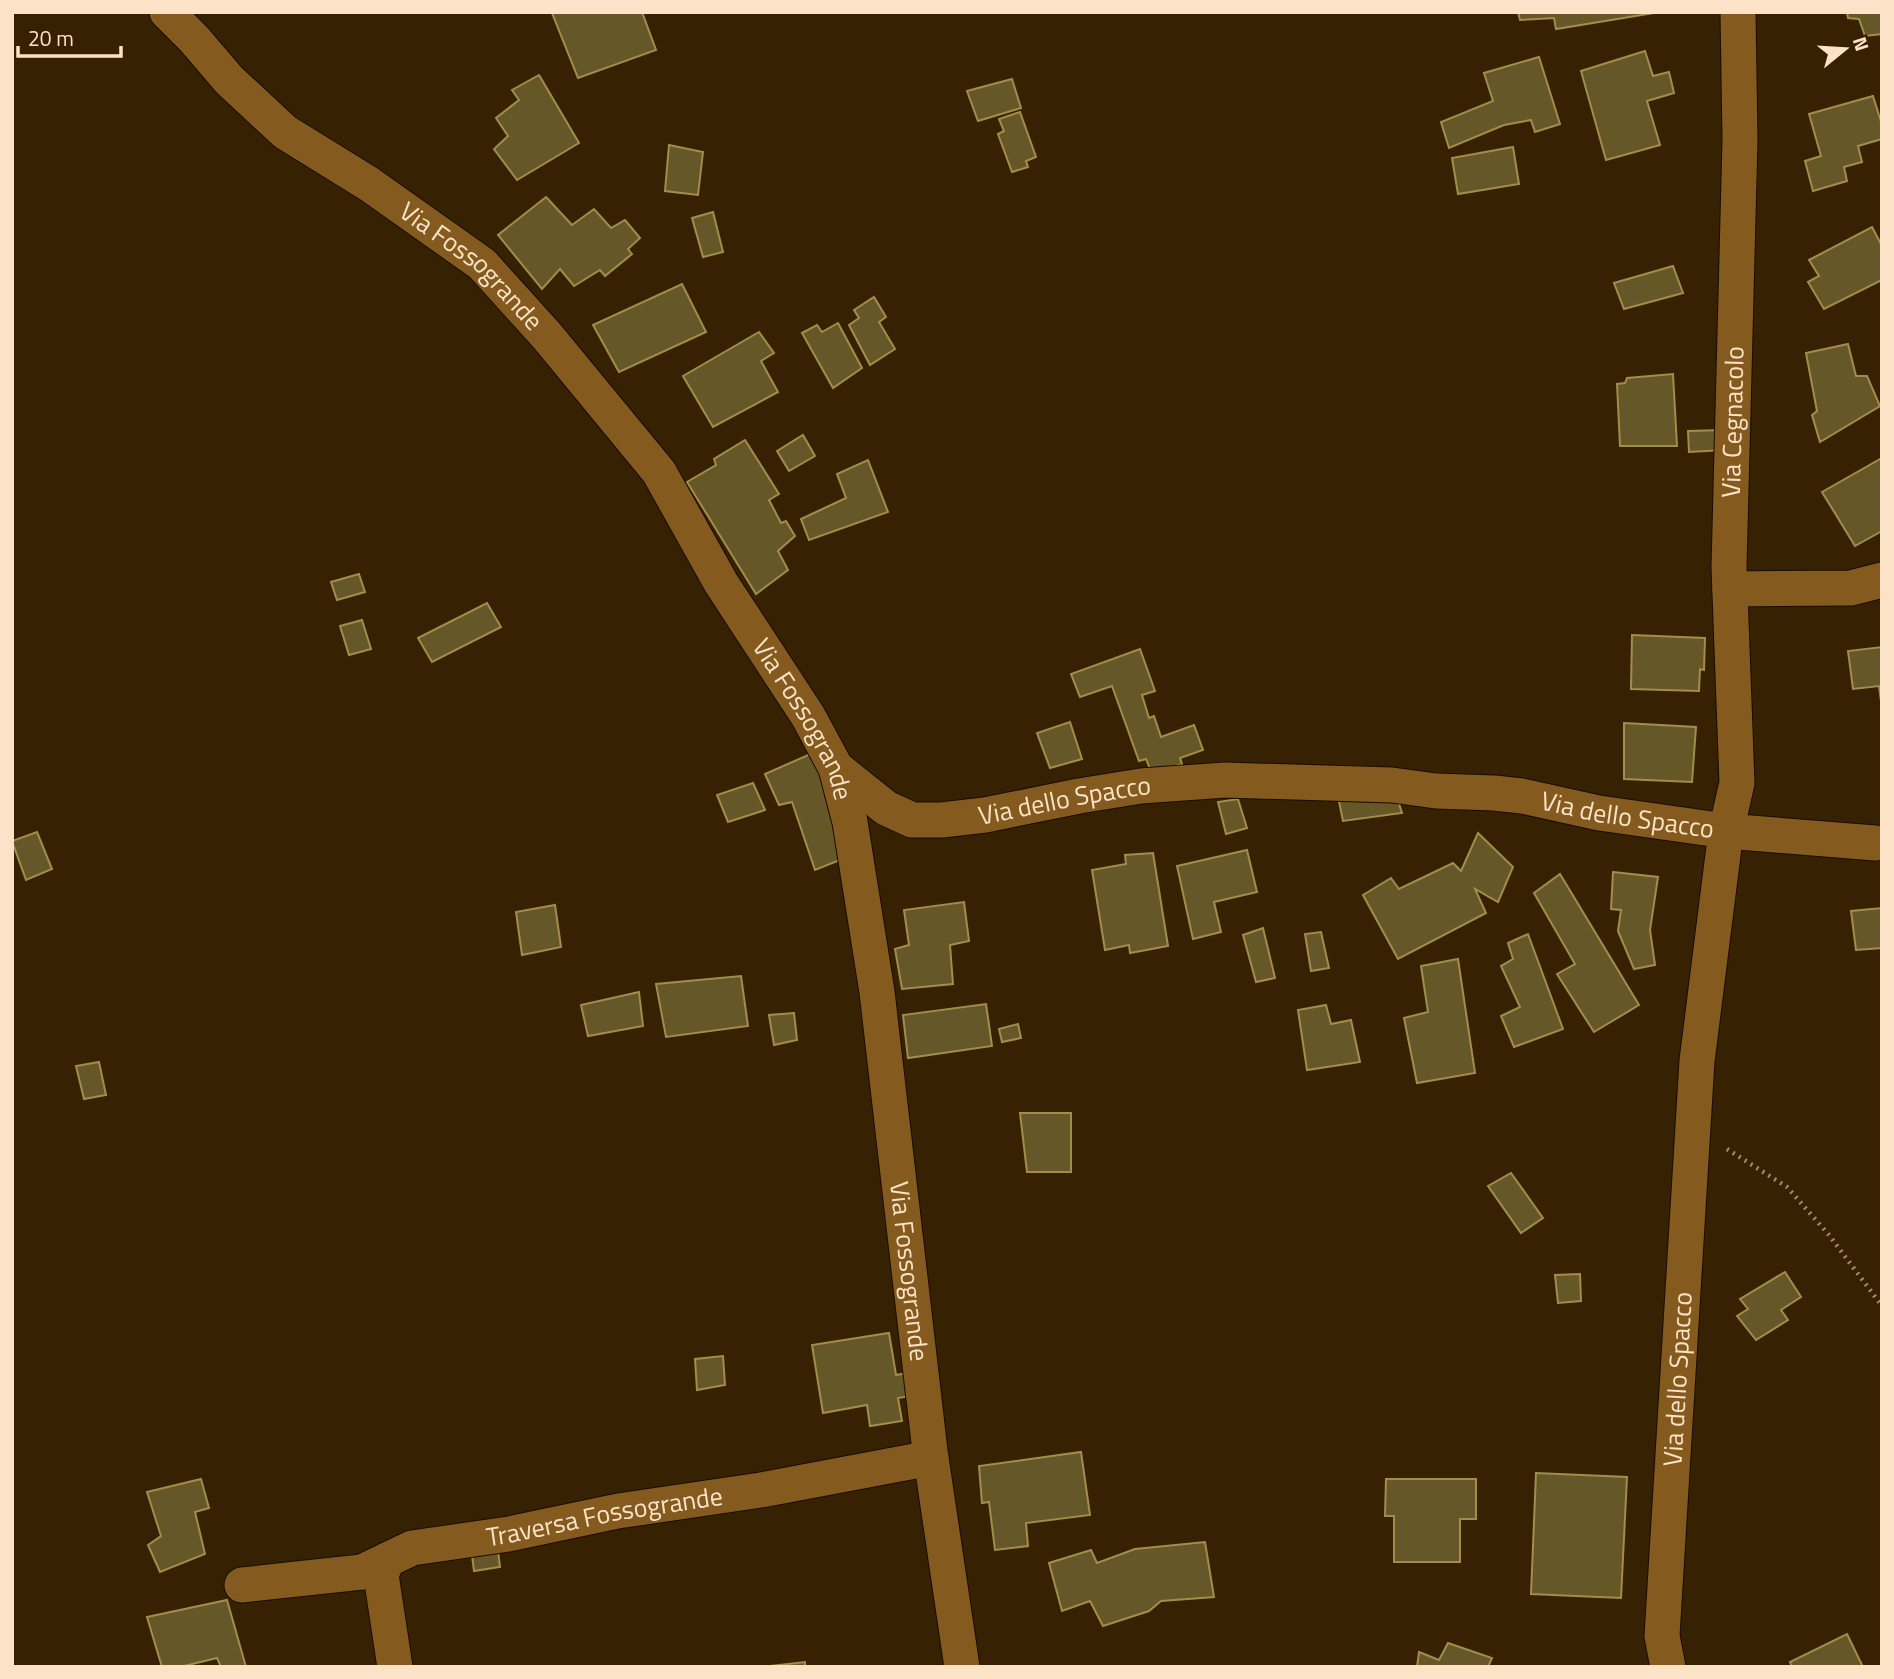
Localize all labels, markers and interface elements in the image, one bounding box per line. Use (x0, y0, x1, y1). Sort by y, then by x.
scale bar (18, 14, 121, 58)
north arrow (1810, 14, 1880, 84)
text: 20 m (28, 22, 74, 54)
text: N (1846, 33, 1877, 54)
street label: Via Fossogrande (392, 192, 553, 339)
street label: Via Cegnacolo (1711, 346, 1754, 498)
street label: Via Fossogrande (743, 630, 863, 804)
street label: Via dello Spacco (975, 765, 1152, 835)
street label: Via dello Spacco (1537, 781, 1717, 848)
street label: Via Fossogrande (880, 1179, 939, 1363)
street label: Via dello Spacco (1652, 1291, 1702, 1468)
street label: Traversa Fossogrande (484, 1476, 725, 1556)

